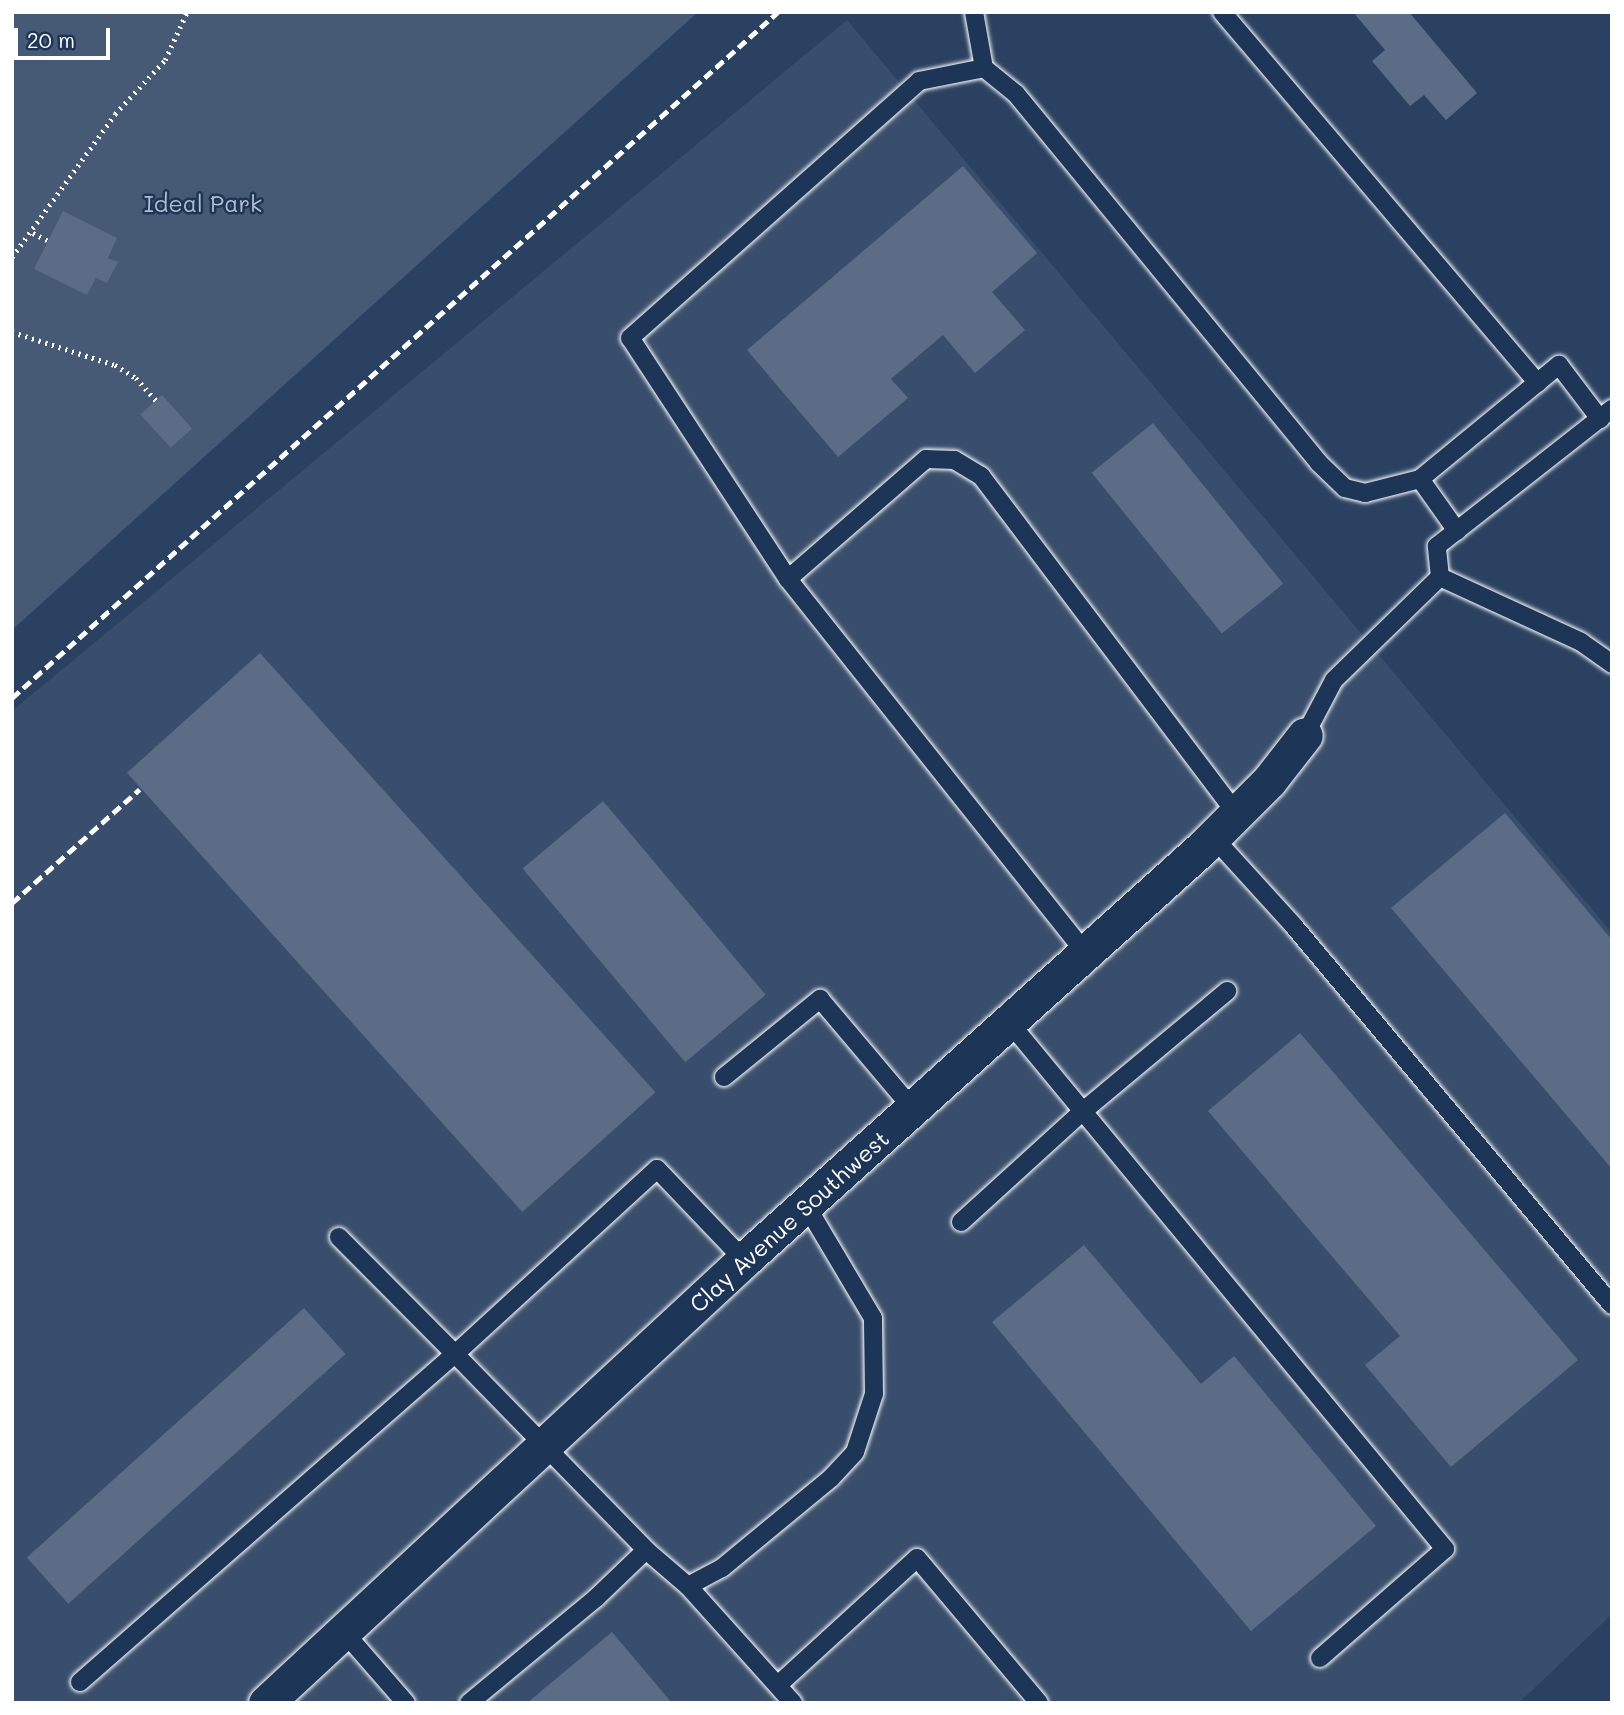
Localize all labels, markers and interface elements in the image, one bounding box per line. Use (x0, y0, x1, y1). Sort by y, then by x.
scale bar (18, 14, 114, 58)
text: 20 m (27, 26, 75, 53)
park label: Ideal Park (144, 189, 262, 217)
street label: Clay Avenue Southwest (684, 1124, 894, 1318)

